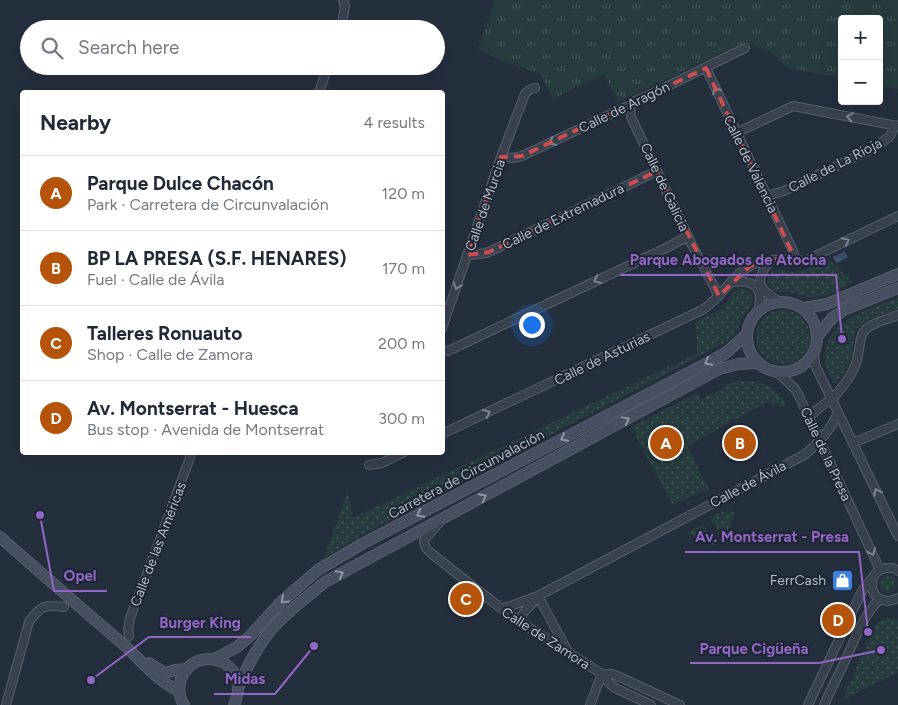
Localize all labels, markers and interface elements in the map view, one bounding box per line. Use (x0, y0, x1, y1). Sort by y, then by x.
map controls (838, 15, 883, 105)
button: + (838, 15, 883, 60)
search box (20, 20, 445, 75)
icon: search (38, 34, 66, 62)
text: Search here (78, 36, 180, 59)
button: − (838, 60, 883, 105)
street label: Calle de Aragón (576, 78, 673, 137)
one-way arrow (712, 86, 722, 95)
text: Nearby (40, 110, 111, 135)
one-way arrow (846, 112, 855, 122)
text: 4 results (364, 113, 425, 132)
street label: Calle de Valencia (720, 113, 782, 216)
street label: Calle de La Rioja (786, 135, 885, 196)
one-way arrow (548, 136, 557, 146)
street label: Calle de Galicia (637, 140, 693, 234)
street label: Calle de Murcia (462, 157, 509, 253)
text: Parque Dulce Chacón (87, 172, 274, 195)
street label: Calle de Extremadura (500, 180, 627, 253)
text: A (50, 184, 62, 203)
text: 120 m (382, 184, 425, 203)
text: Park · Carretera de Circunvalación (87, 195, 329, 214)
one-way arrow (841, 237, 850, 247)
callout: Parque Abogados de Atocha (620, 245, 836, 275)
text: BP LA PRESA (S.F. HENARES) (87, 247, 347, 270)
text: Parque Abogados de Atocha (630, 251, 826, 269)
text: B (51, 259, 61, 278)
text: 170 m (382, 259, 425, 278)
text: Fuel · Calle de Ávila (87, 270, 225, 289)
one-way arrow (593, 274, 602, 285)
one-way arrow (453, 281, 463, 289)
your location (519, 312, 545, 338)
text: Talleres Ronuauto (87, 322, 242, 345)
street label: Calle de Asturias (552, 328, 653, 389)
text: C (50, 334, 62, 353)
text: 200 m (378, 334, 425, 353)
text: Shop · Calle de Zamora (87, 345, 253, 364)
one-way arrow (704, 356, 713, 366)
text: Av. Montserrat - Huesca (87, 397, 299, 420)
street label: Calle de la Presa (796, 405, 855, 504)
text: D (50, 409, 62, 428)
text: 300 m (378, 409, 425, 428)
one-way arrow (481, 409, 490, 419)
one-way arrow (621, 416, 630, 426)
text: Bus stop · Avenida de Montserrat (87, 420, 324, 439)
pin: A (650, 424, 682, 462)
pin: B (724, 424, 756, 462)
street label: Carretera de Circunvalación (385, 426, 547, 523)
one-way arrow (560, 432, 569, 442)
street label: Calle de Ávila (707, 457, 789, 512)
street label: Calle de las Américas (127, 479, 190, 609)
one-way arrow (873, 488, 883, 497)
one-way arrow (478, 493, 487, 503)
one-way arrow (416, 508, 425, 518)
callout: Av. Montserrat - Presa (685, 522, 859, 552)
text: Av. Montserrat - Presa (695, 528, 849, 546)
one-way arrow (866, 547, 876, 556)
callout: Opel (54, 561, 107, 591)
text: Opel (64, 567, 96, 585)
shop icon: FerrCash (830, 568, 854, 592)
one-way arrow (335, 570, 344, 580)
place label: FerrCash (770, 572, 826, 589)
pin: C (450, 580, 482, 618)
one-way arrow (280, 594, 289, 603)
pin: D (822, 601, 854, 639)
street label: Calle de Zamora (498, 604, 593, 673)
callout: Burger King (149, 607, 251, 637)
text: Burger King (159, 614, 241, 632)
callout: Parque Cigüeña (690, 633, 819, 663)
text: Parque Cigüeña (699, 640, 809, 658)
callout: Midas (214, 664, 275, 694)
text: Midas (225, 670, 265, 688)

